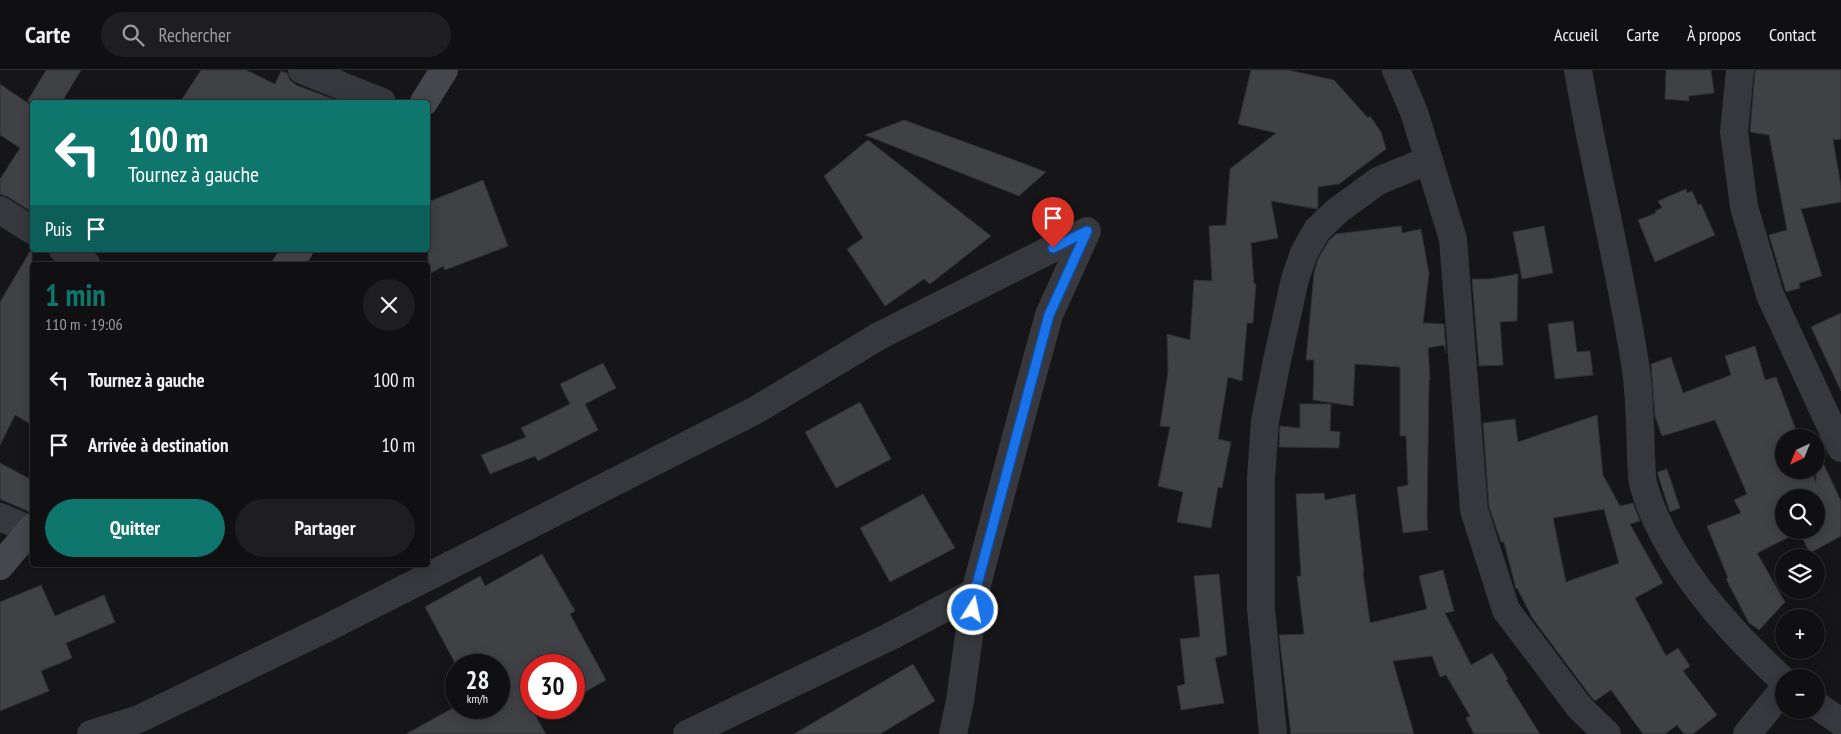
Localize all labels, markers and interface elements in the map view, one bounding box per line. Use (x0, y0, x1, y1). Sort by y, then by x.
search box (101, 12, 451, 57)
text: Carte (25, 19, 71, 50)
icon: search (119, 21, 147, 49)
text: Rechercher (159, 23, 231, 47)
text: Accueil (1554, 23, 1598, 46)
text: Carte (1626, 23, 1659, 46)
text: À propos (1687, 23, 1741, 46)
text: Contact (1769, 23, 1816, 46)
text: 100 m (128, 116, 209, 162)
icon: left (45, 120, 110, 185)
text: Tournez à gauche (128, 160, 259, 188)
pin (1032, 197, 1074, 248)
icon: arrive (1039, 204, 1067, 232)
icon: arrive (82, 215, 110, 243)
text: Puis (45, 217, 72, 241)
text: 1 min (45, 275, 106, 314)
button: close (363, 279, 415, 331)
text: 110 m · 19:06 (45, 314, 123, 334)
icon: left (45, 366, 73, 394)
text: Tournez à gauche (88, 368, 205, 392)
text: 100 m (373, 368, 415, 392)
north arrow (1775, 429, 1825, 479)
map controls (1775, 429, 1825, 719)
icon: arrive (45, 431, 73, 459)
text: Arrivée à destination (88, 433, 229, 457)
text: 10 m (382, 433, 415, 457)
button: search (1775, 489, 1825, 539)
button: Quitter (45, 499, 225, 557)
button: Partager (235, 499, 415, 557)
button: layers (1775, 549, 1825, 599)
position arrow (946, 583, 998, 635)
button: + (1775, 609, 1825, 659)
speed limit sign: 30 (520, 654, 585, 719)
text: 28 (466, 664, 489, 696)
button: − (1775, 669, 1825, 719)
text: km/h (467, 691, 488, 706)

